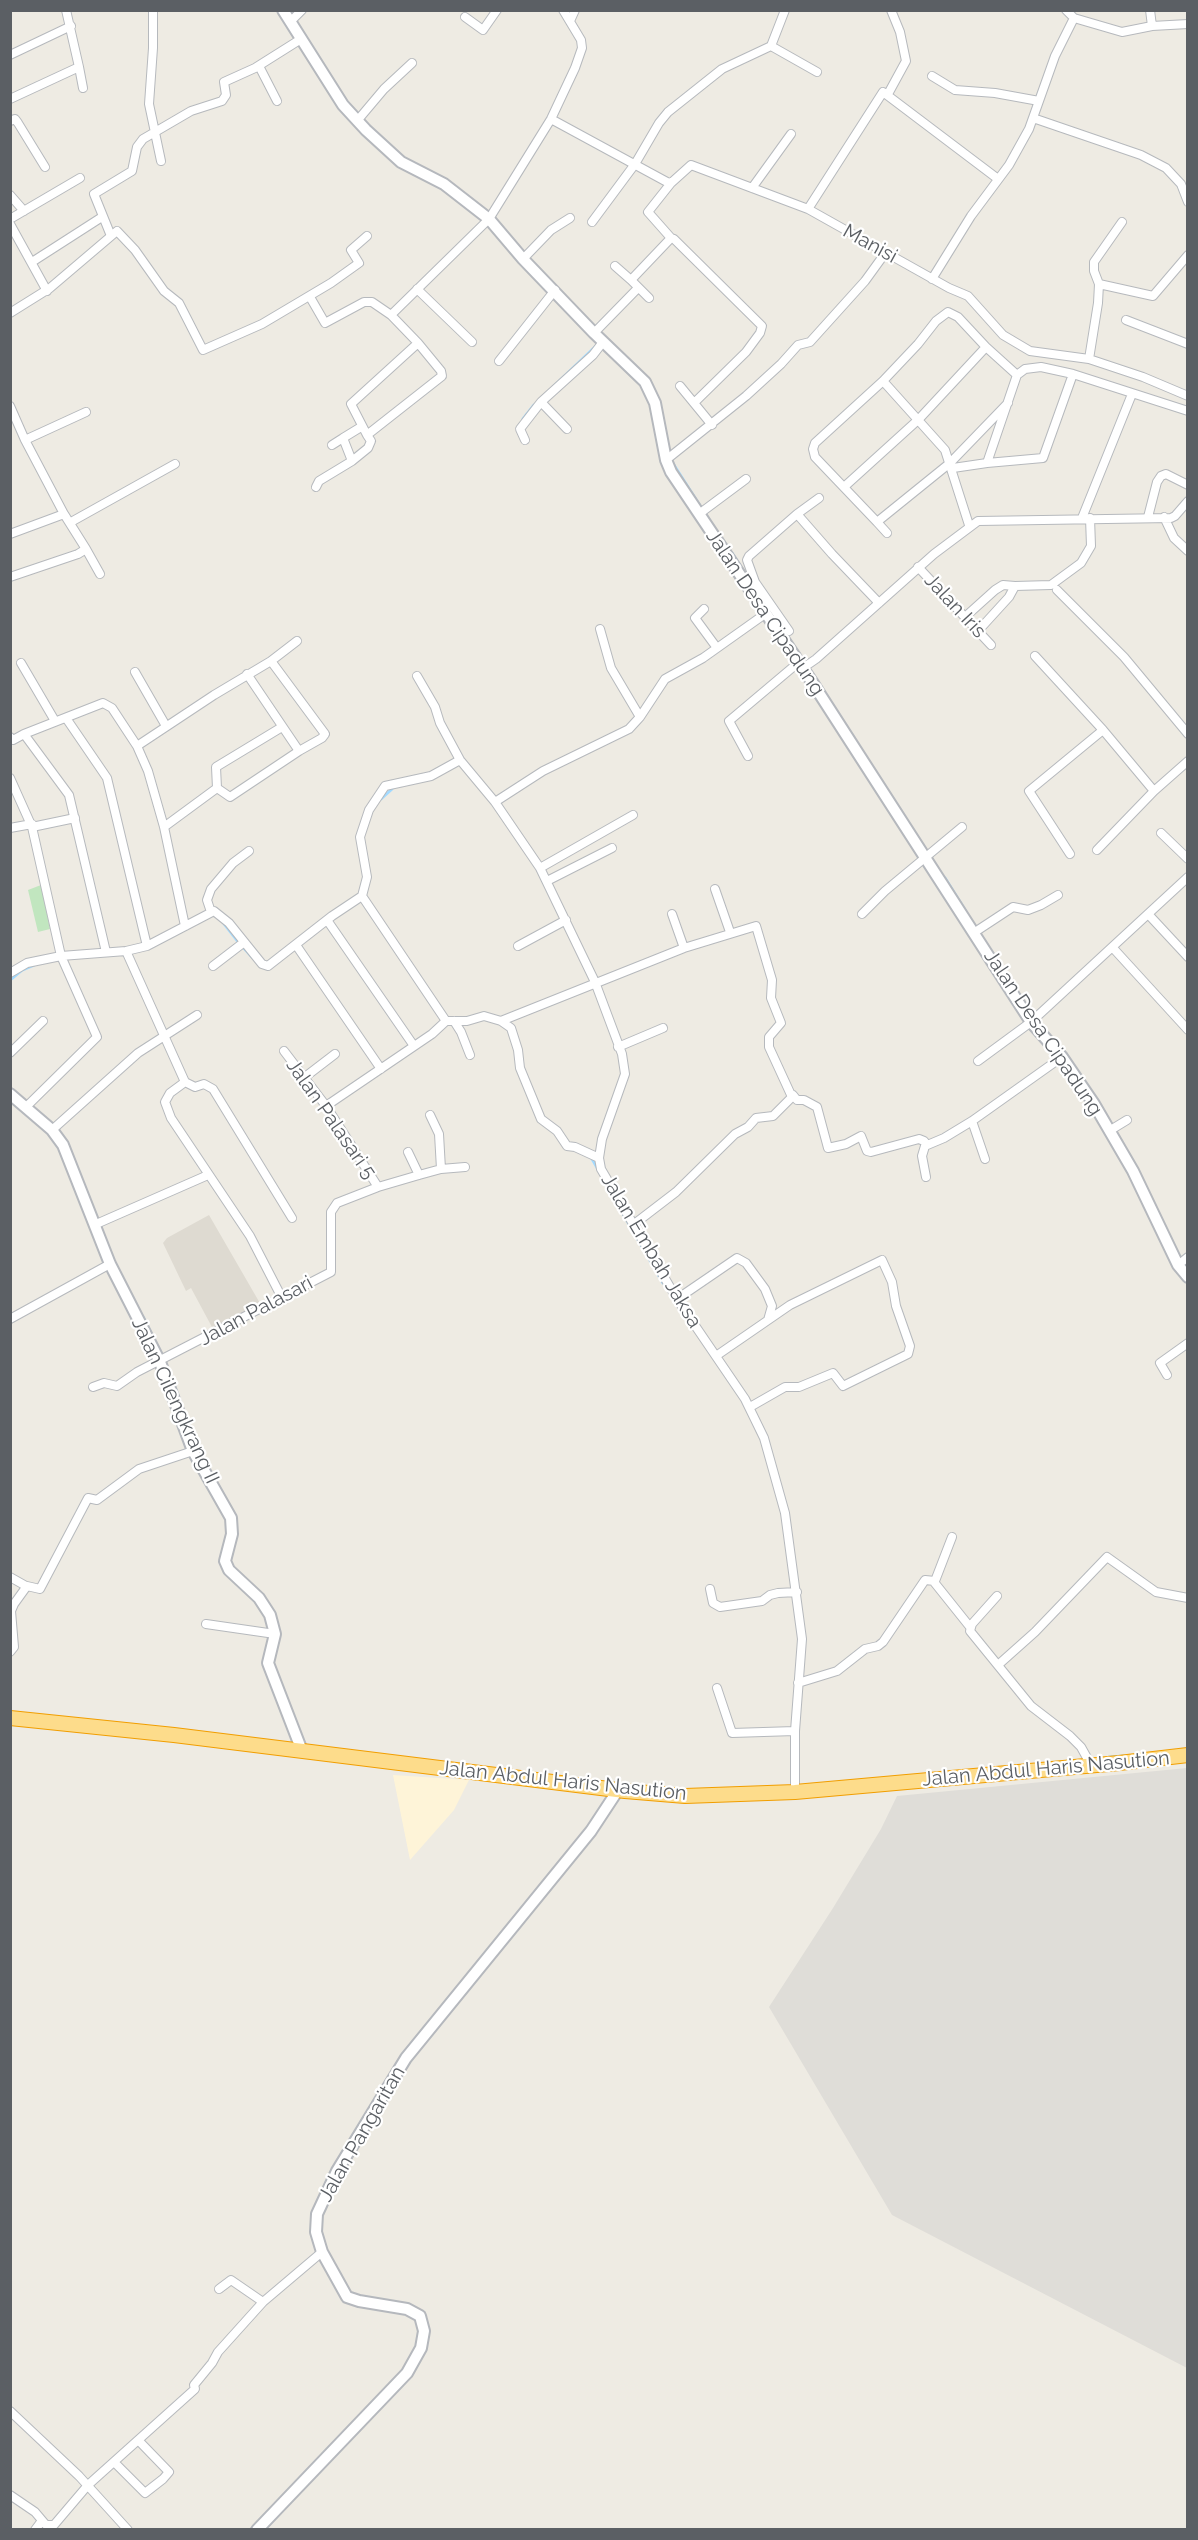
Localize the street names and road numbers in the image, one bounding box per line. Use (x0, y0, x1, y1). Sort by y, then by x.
street label: Manisi (839, 219, 901, 269)
street label: Jalan Desa Cipadung (701, 526, 829, 700)
street label: Jalan Iris (919, 569, 991, 643)
street label: Jalan Desa Cipadung (979, 946, 1107, 1120)
street label: Jalan Palasari 5 (281, 1054, 381, 1184)
street label: Jalan Embah Jaksa (596, 1170, 706, 1332)
street label: Jalan Palasari (195, 1271, 317, 1351)
street label: Jalan Cilengkrang II (126, 1314, 224, 1488)
street label: Jalan Abdul Haris Nasution (921, 1746, 1171, 1792)
street label: Jalan Abdul Haris Nasution (438, 1756, 688, 1806)
street label: Jalan Pangaritan (314, 2062, 410, 2206)

